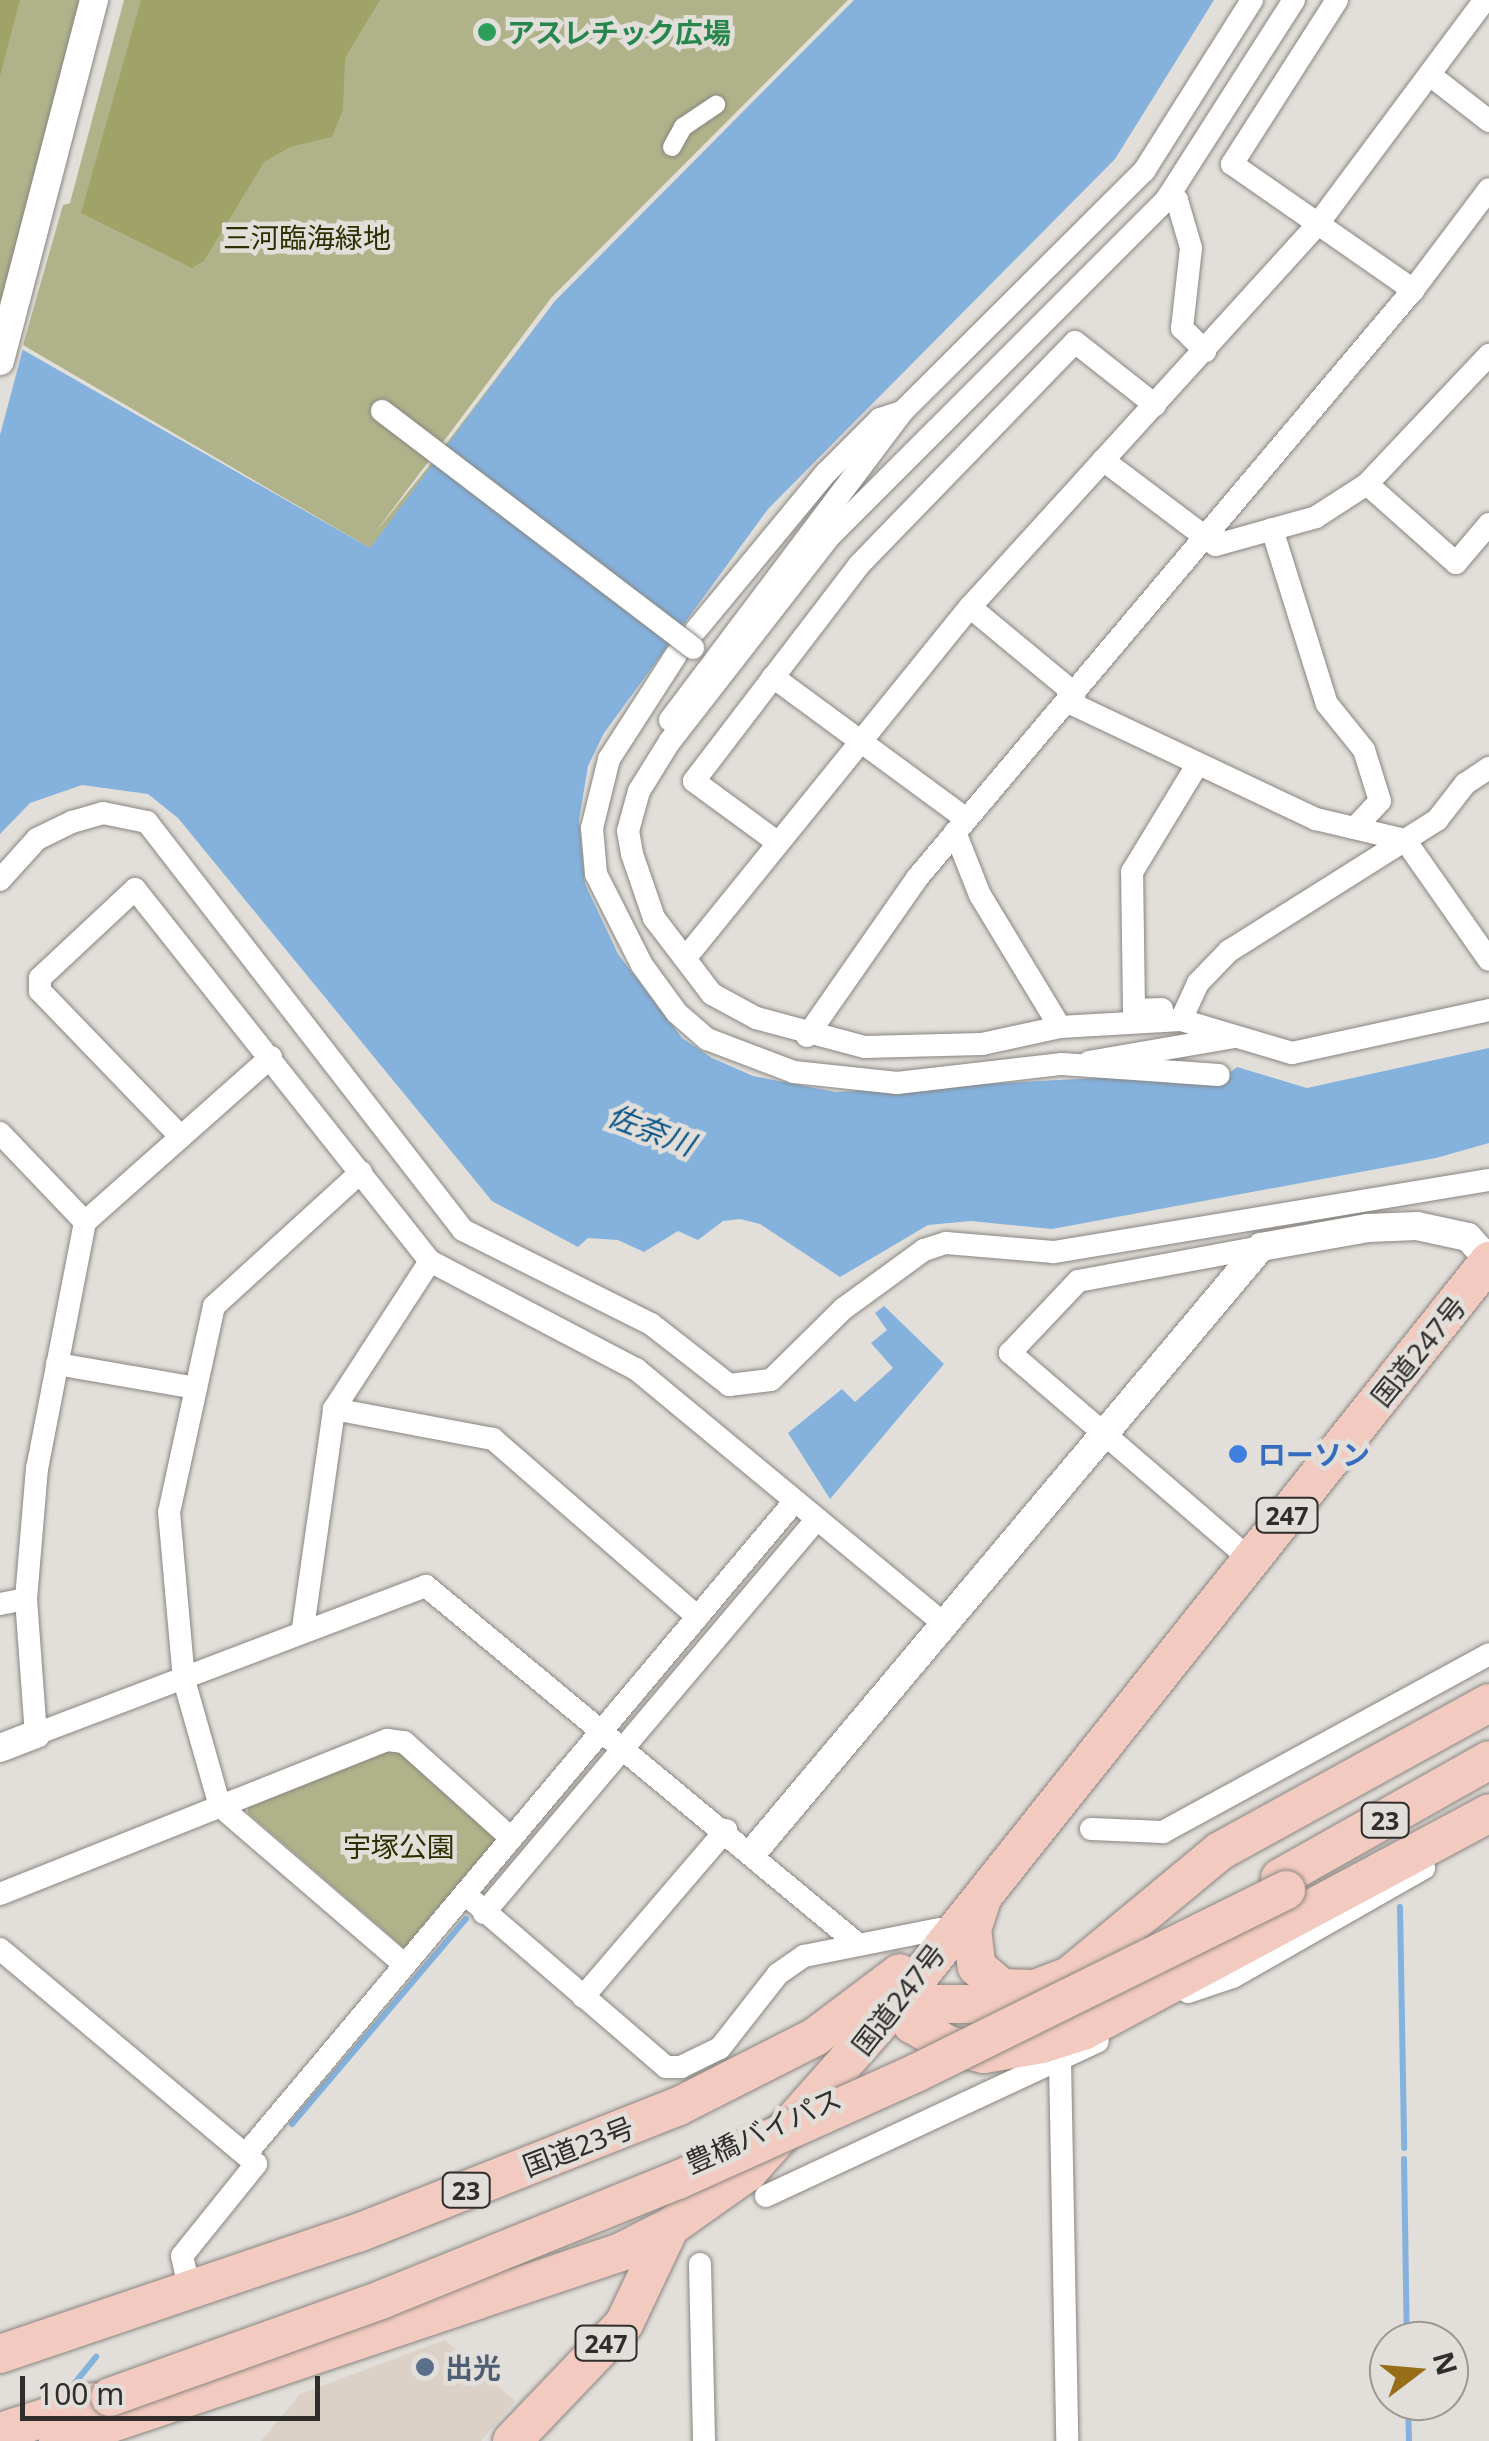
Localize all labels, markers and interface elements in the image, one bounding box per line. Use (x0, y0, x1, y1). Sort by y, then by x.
place label: アスレチック広場 (507, 15, 731, 49)
marker: アスレチック広場 (476, 21, 498, 43)
park label: 三河臨海緑地 (223, 220, 391, 254)
water label: 佐奈川 (603, 1097, 699, 1163)
street label: 国道247号 (1363, 1289, 1473, 1413)
place label: ローソン (1258, 1437, 1370, 1471)
marker: ローソン (1227, 1443, 1249, 1465)
road number: 247 (1254, 1495, 1320, 1535)
road number: 23 (1360, 1800, 1410, 1840)
park label: 宇塚公園 (343, 1829, 455, 1863)
street label: 国道247号 (844, 1937, 952, 2061)
street label: 豊橋バイパス (679, 2080, 847, 2180)
street label: 国道23号 (518, 2110, 638, 2182)
road number: 23 (441, 2170, 491, 2210)
north arrow (1369, 2321, 1469, 2421)
road number: 247 (574, 2323, 638, 2363)
text: N (1425, 2347, 1467, 2379)
place label: 出光 (445, 2350, 501, 2384)
scale bar (25, 2356, 325, 2418)
marker: 出光 (414, 2356, 436, 2378)
text: 100 m (37, 2373, 124, 2414)

